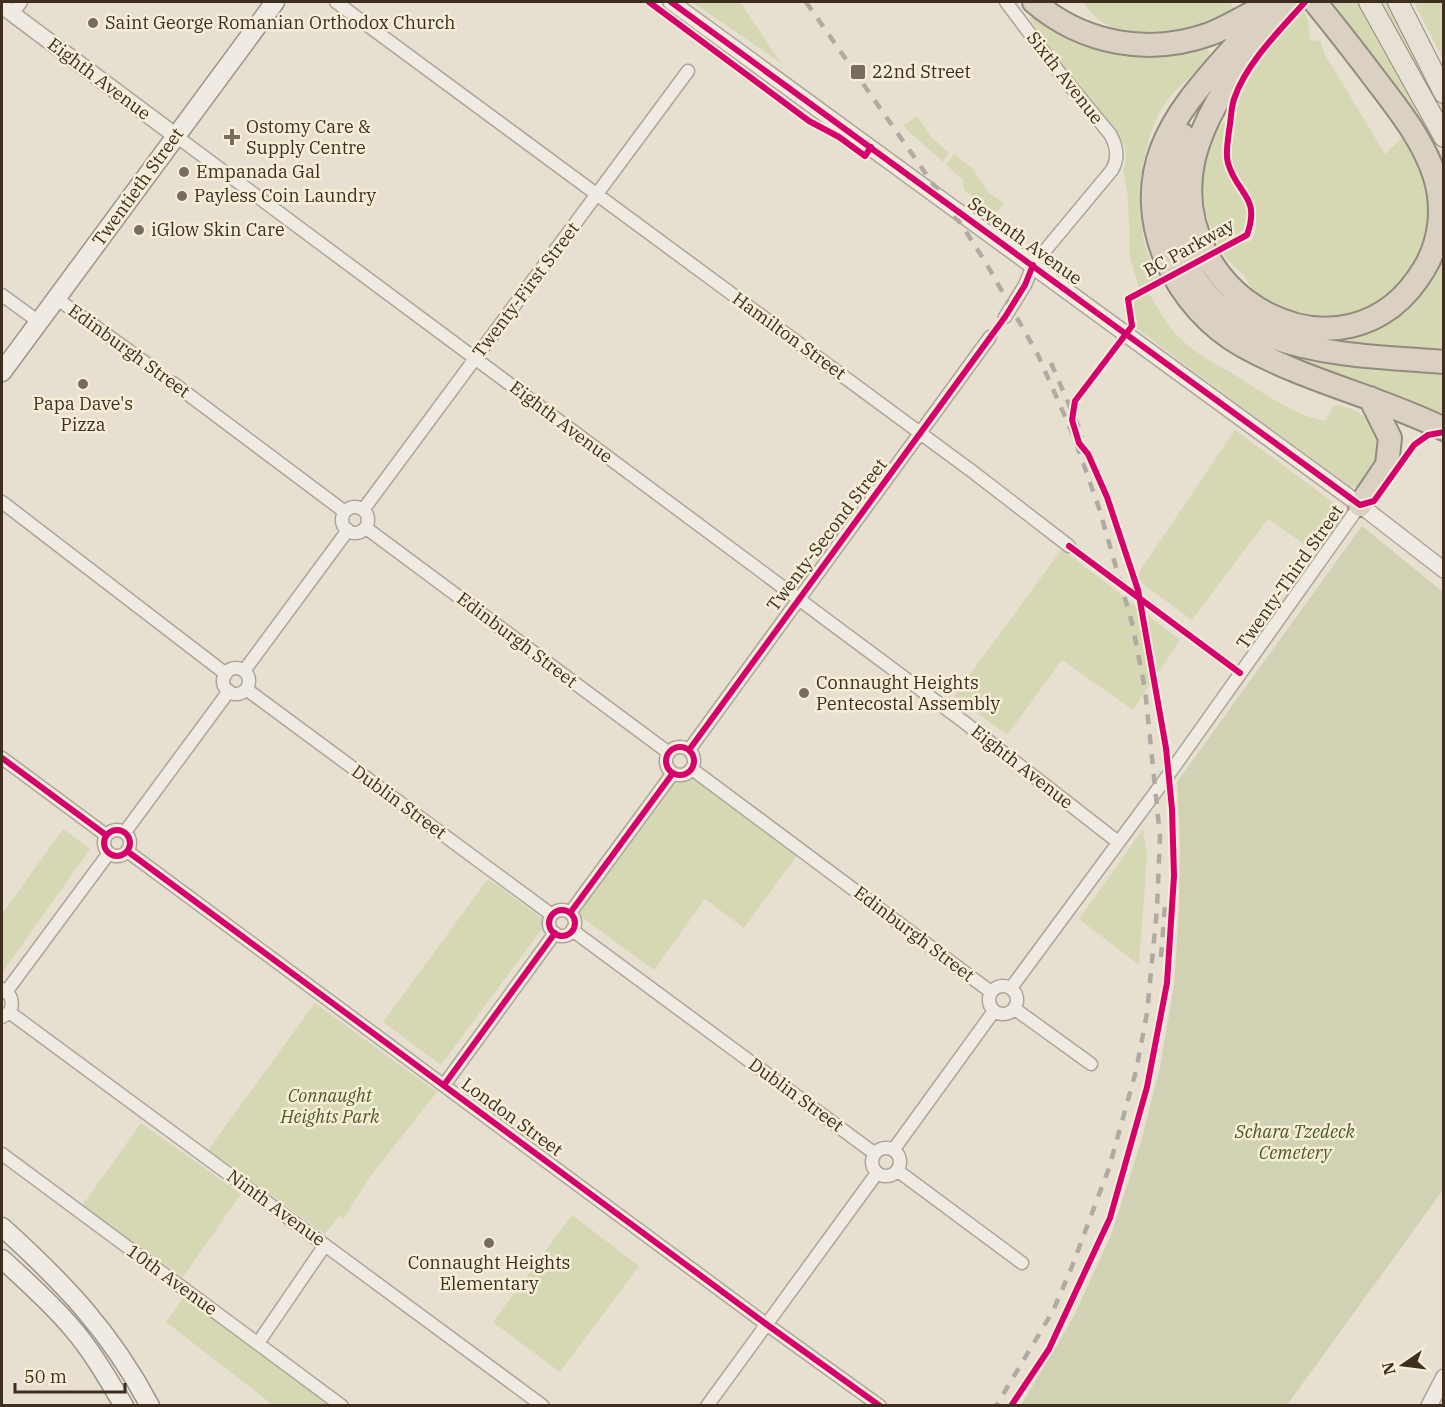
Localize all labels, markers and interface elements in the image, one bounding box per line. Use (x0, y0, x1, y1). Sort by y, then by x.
place label: Saint George Romanian Orthodox Church (105, 11, 456, 34)
marker: Saint George Romanian Orthodox Church (86, 16, 100, 30)
street label: Sixth Avenue (1022, 27, 1109, 129)
street label: Eighth Avenue (43, 32, 155, 125)
place label: 22nd Street (872, 60, 971, 83)
marker: 22nd Street (849, 63, 867, 81)
place label: Ostomy Care & Supply Centre (246, 115, 371, 159)
street label: Twentieth Street (87, 123, 188, 250)
marker: Ostomy Care & Supply Centre (223, 128, 241, 146)
place label: Empanada Gal (196, 160, 320, 183)
marker: Empanada Gal (177, 165, 191, 179)
place label: Payless Coin Laundry (194, 184, 376, 207)
marker: Payless Coin Laundry (175, 189, 189, 203)
street label: Seventh Avenue (964, 191, 1087, 290)
street label: BC Parkway (1139, 213, 1239, 282)
street label: Twenty-First Street (467, 217, 584, 362)
place label: iGlow Skin Care (151, 218, 285, 241)
marker: iGlow Skin Care (132, 223, 146, 237)
street label: Hamilton Street (728, 287, 851, 385)
street label: Edinburgh Street (64, 299, 195, 403)
street label: Eighth Avenue (505, 375, 617, 468)
marker: Papa Dave's Pizza (76, 377, 90, 391)
place label: Papa Dave's Pizza (33, 392, 133, 436)
street label: Twenty-Second Street (761, 454, 892, 616)
street label: Twenty-Third Street (1231, 500, 1348, 653)
street label: Edinburgh Street (452, 587, 582, 692)
place label: Connaught Heights Pentecostal Assembly (816, 671, 1000, 715)
marker: Connaught Heights Pentecostal Assembly (797, 686, 811, 700)
street label: Eighth Avenue (967, 720, 1078, 814)
street label: Dublin Street (347, 759, 451, 844)
street label: Edinburgh Street (849, 881, 979, 986)
street label: Dublin Street (744, 1052, 848, 1137)
street label: London Street (457, 1072, 567, 1161)
park label: Connaught Heights Park (279, 1084, 380, 1128)
park label: Schara Tzedeck Cemetery (1234, 1120, 1356, 1164)
street label: Ninth Avenue (223, 1164, 330, 1251)
marker: Connaught Heights Elementary (482, 1236, 496, 1250)
street label: 10th Avenue (122, 1239, 222, 1320)
place label: Connaught Heights Elementary (408, 1251, 570, 1295)
north arrow (1373, 1335, 1433, 1395)
scale bar (15, 1356, 124, 1394)
text: N (1377, 1360, 1400, 1377)
text: 50 m (24, 1365, 67, 1388)

